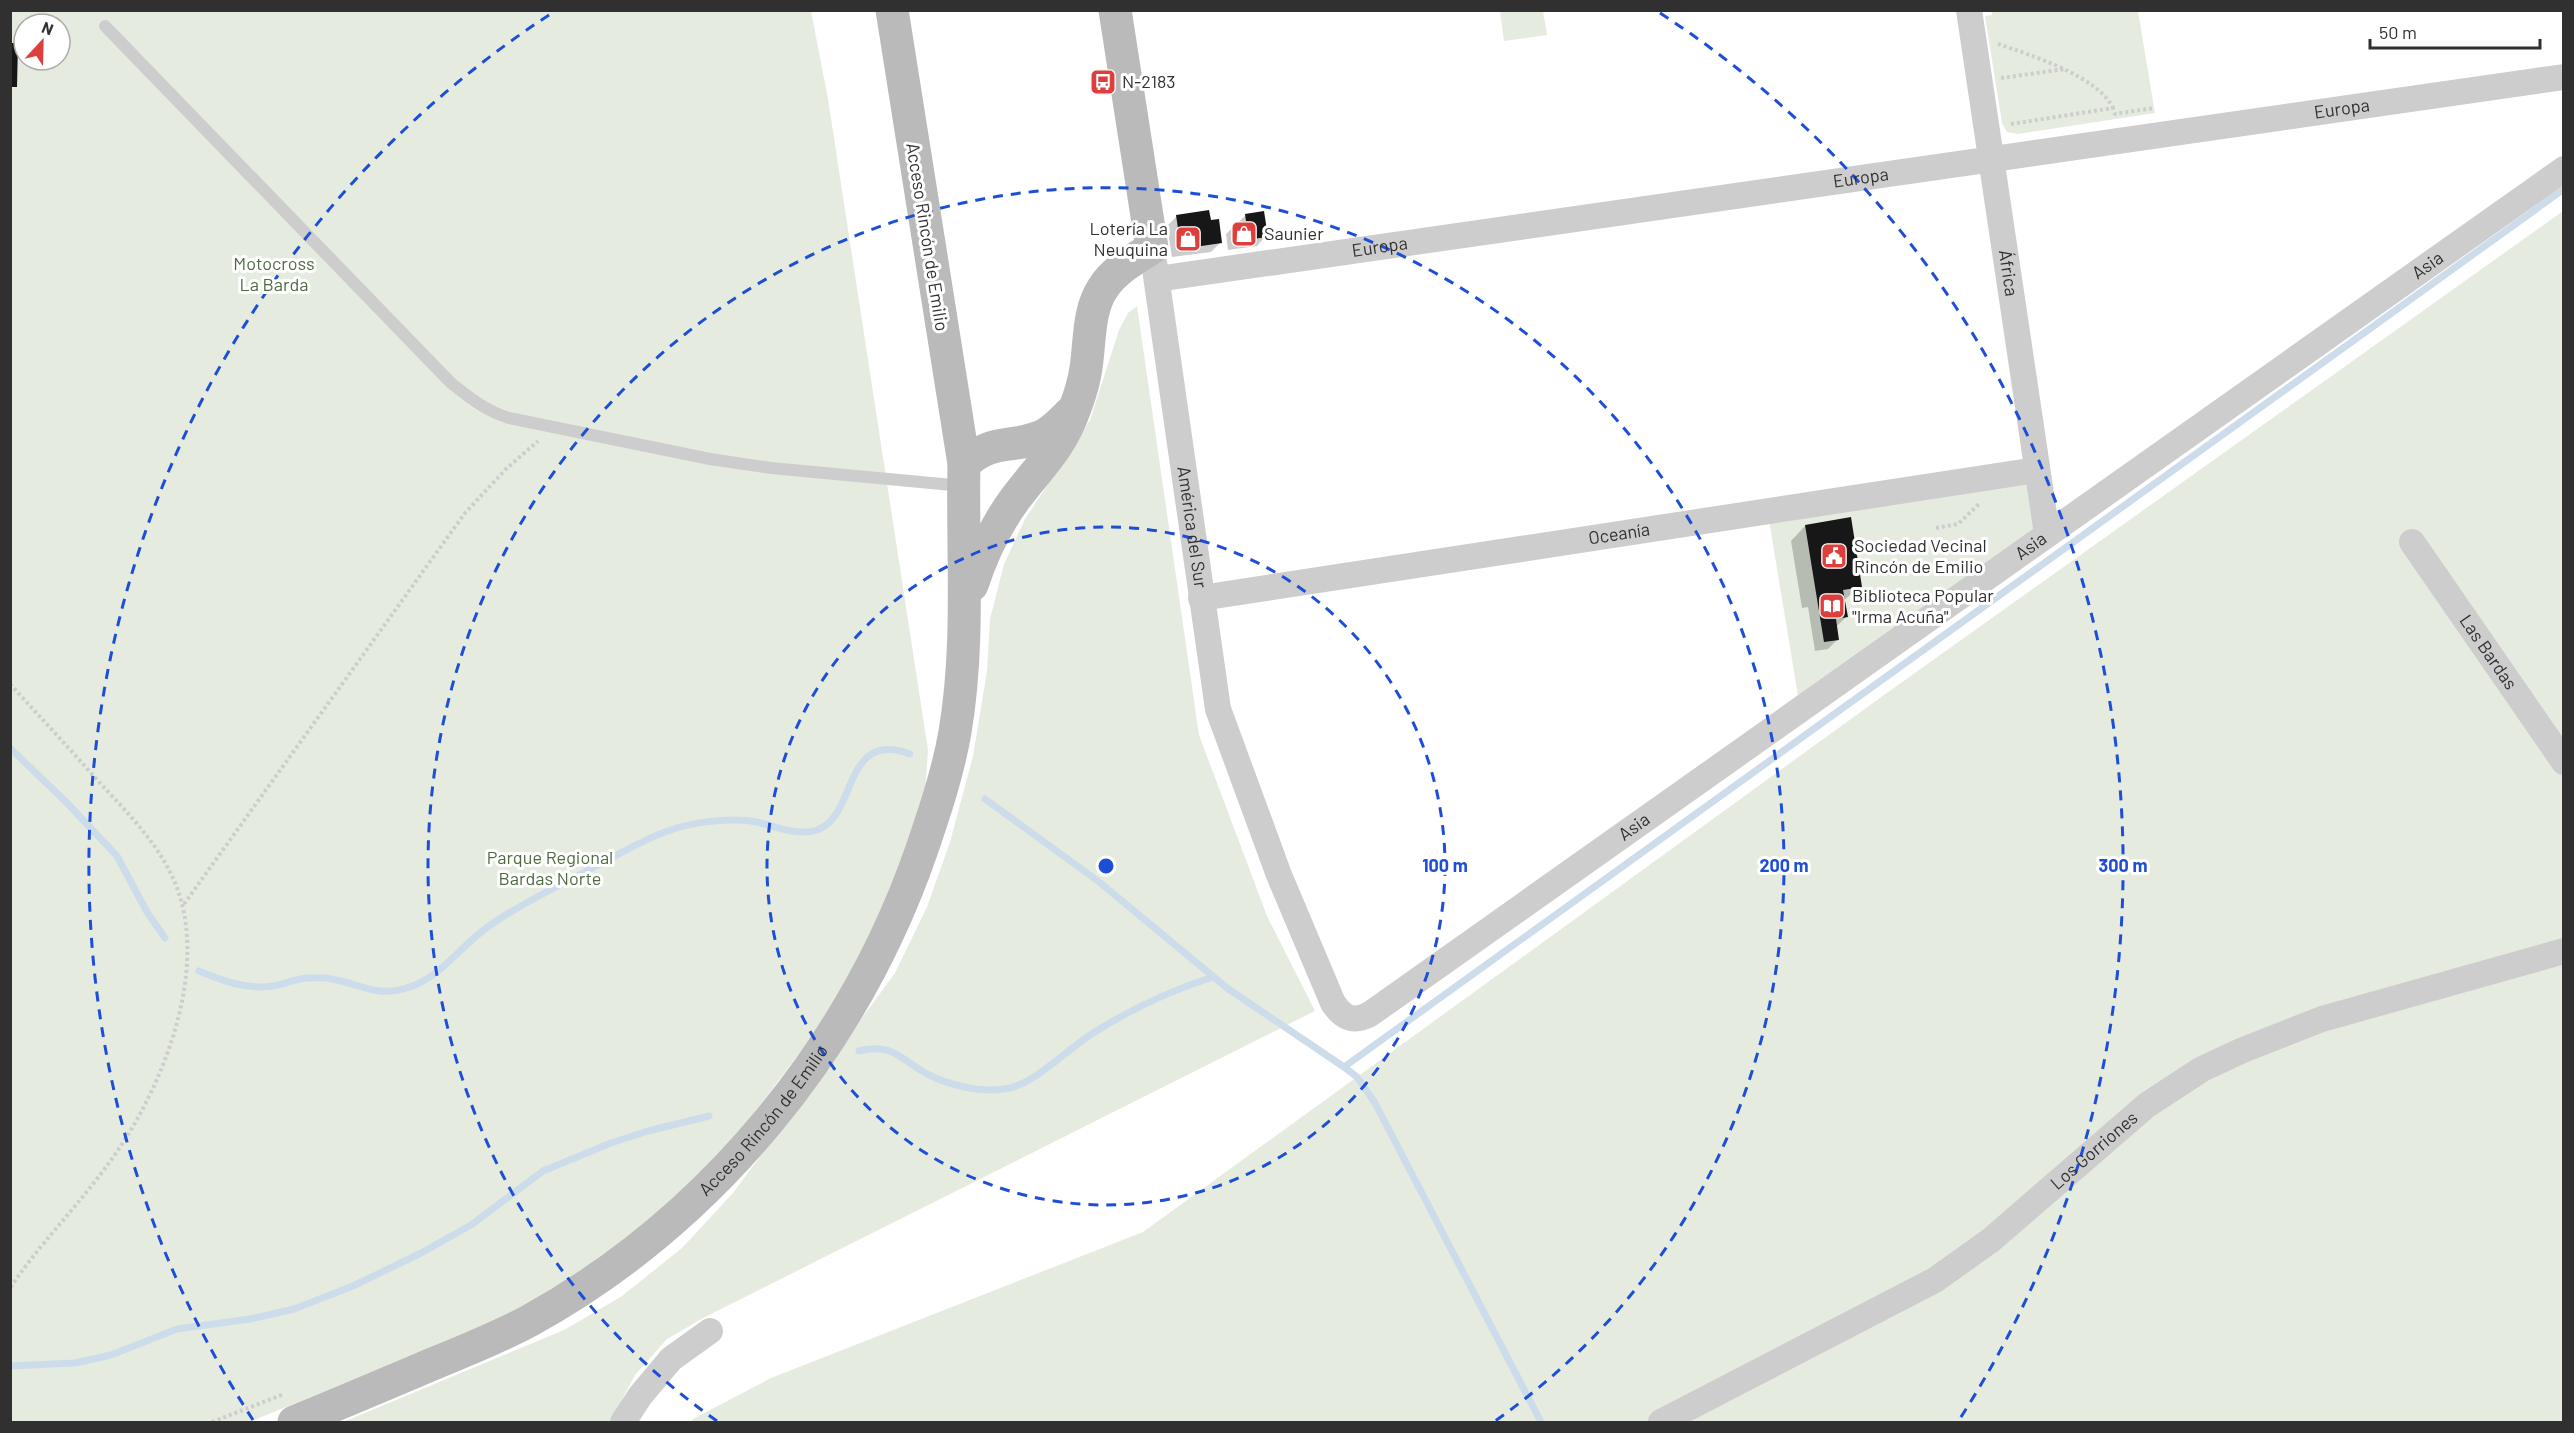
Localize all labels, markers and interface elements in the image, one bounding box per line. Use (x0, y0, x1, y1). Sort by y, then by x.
north arrow (12, 12, 72, 72)
scale bar (2370, 12, 2540, 50)
text: N (39, 17, 56, 38)
text: 50 m (2379, 21, 2417, 43)
bus stop icon: N-2183 (1088, 67, 1118, 97)
place label: N-2183 (1122, 70, 1176, 92)
street label: Europa (2312, 93, 2371, 123)
street label: Acceso Rincón de Emilio (902, 141, 954, 332)
street label: Europa (1831, 162, 1890, 192)
place label: Lotería La Neuquina (1090, 217, 1168, 260)
shop icon: Saunier (1229, 219, 1259, 249)
place label: Saunier (1264, 222, 1324, 244)
shop icon: Lotería La Neuquina (1173, 224, 1203, 254)
street label: Europa (1350, 231, 1409, 261)
street label: Asia (2407, 246, 2447, 283)
street label: África (1995, 248, 2023, 298)
park label: Motocross La Barda (233, 252, 315, 295)
street label: América del Sur (1173, 465, 1213, 590)
street label: Oceanía (1587, 517, 1651, 549)
street label: Asia (2010, 527, 2050, 564)
place label: Sociedad Vecinal Rincón de Emilio (1854, 534, 1987, 577)
public building icon: Sociedad Vecinal Rincón de Emilio (1819, 541, 1849, 571)
place label: Biblioteca Popular "Irma Acuña" (1852, 584, 1994, 627)
library icon: Biblioteca Popular "Irma Acuña" (1817, 591, 1847, 621)
street label: Las Bardas (2455, 610, 2523, 693)
street label: Asia (1614, 808, 1654, 845)
park label: Parque Regional Bardas Norte (487, 846, 613, 889)
text: 100 m (1422, 854, 1468, 876)
text: 200 m (1759, 854, 1809, 876)
text: 300 m (2099, 854, 2147, 876)
centre of rings (1096, 856, 1116, 876)
street label: Acceso Rincón de Emilio (694, 1040, 832, 1200)
street label: Los Gorriones (2045, 1106, 2142, 1194)

